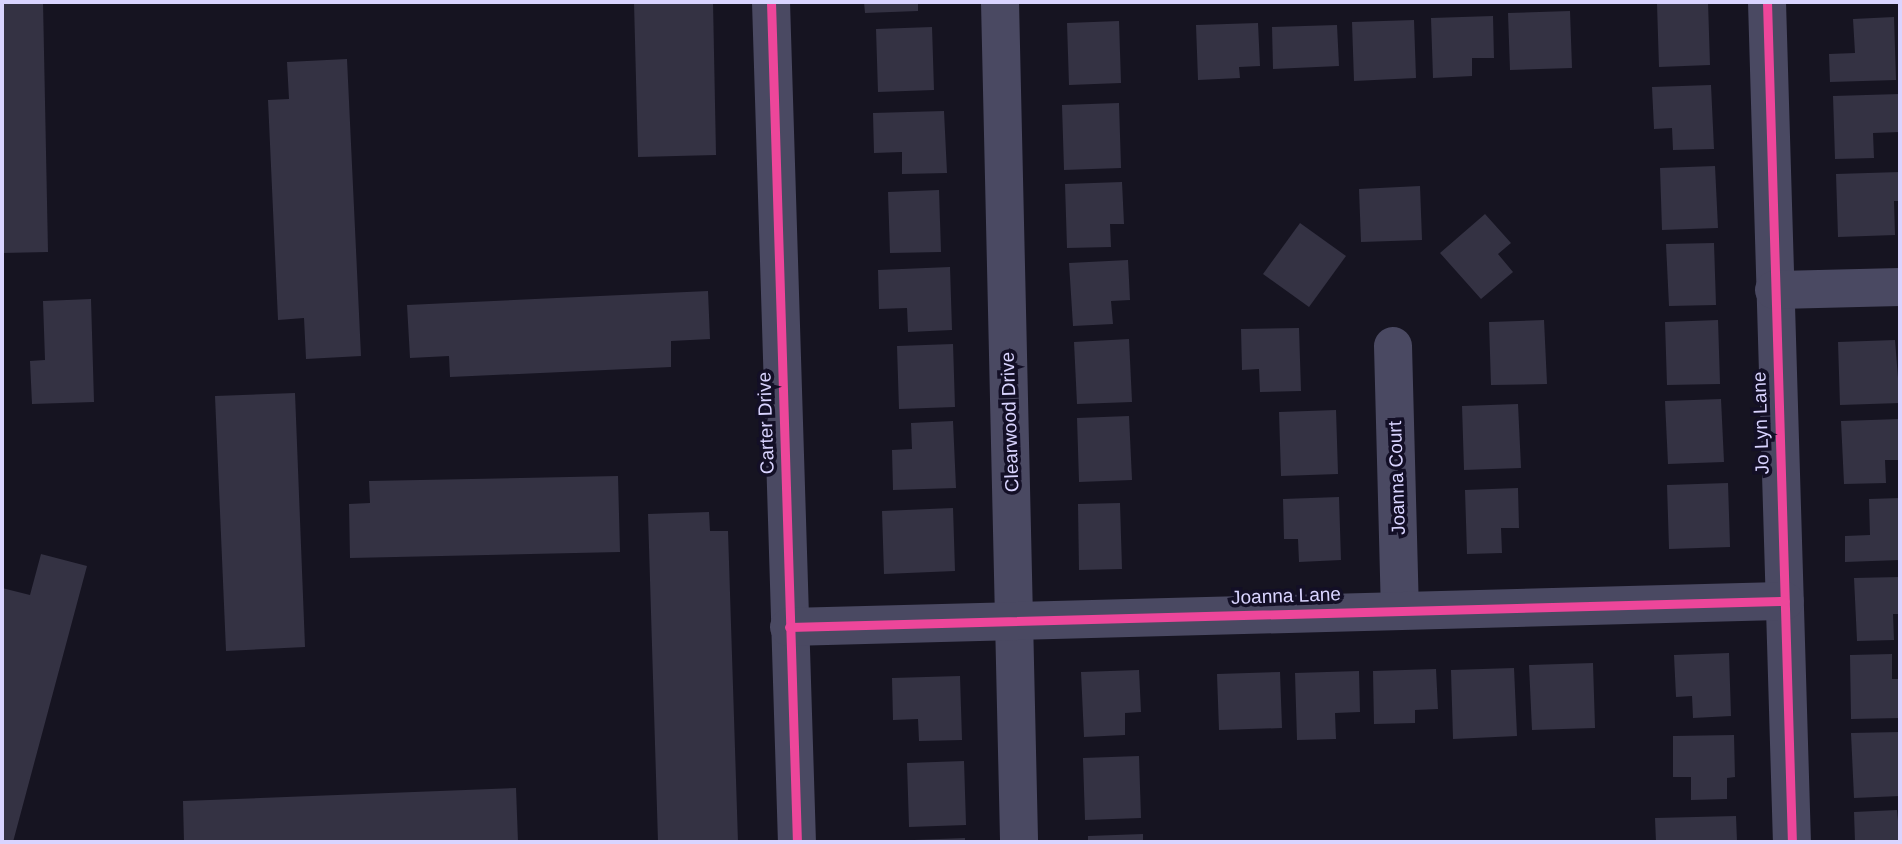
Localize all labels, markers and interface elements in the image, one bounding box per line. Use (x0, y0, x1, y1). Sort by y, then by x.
street label: Clearwood Drive (996, 351, 1024, 493)
street label: Carter Drive (753, 371, 779, 475)
street label: Jo Lyn Lane (1748, 371, 1774, 475)
street label: Joanna Court (1384, 421, 1410, 535)
street label: Joanna Lane (1231, 583, 1341, 609)

